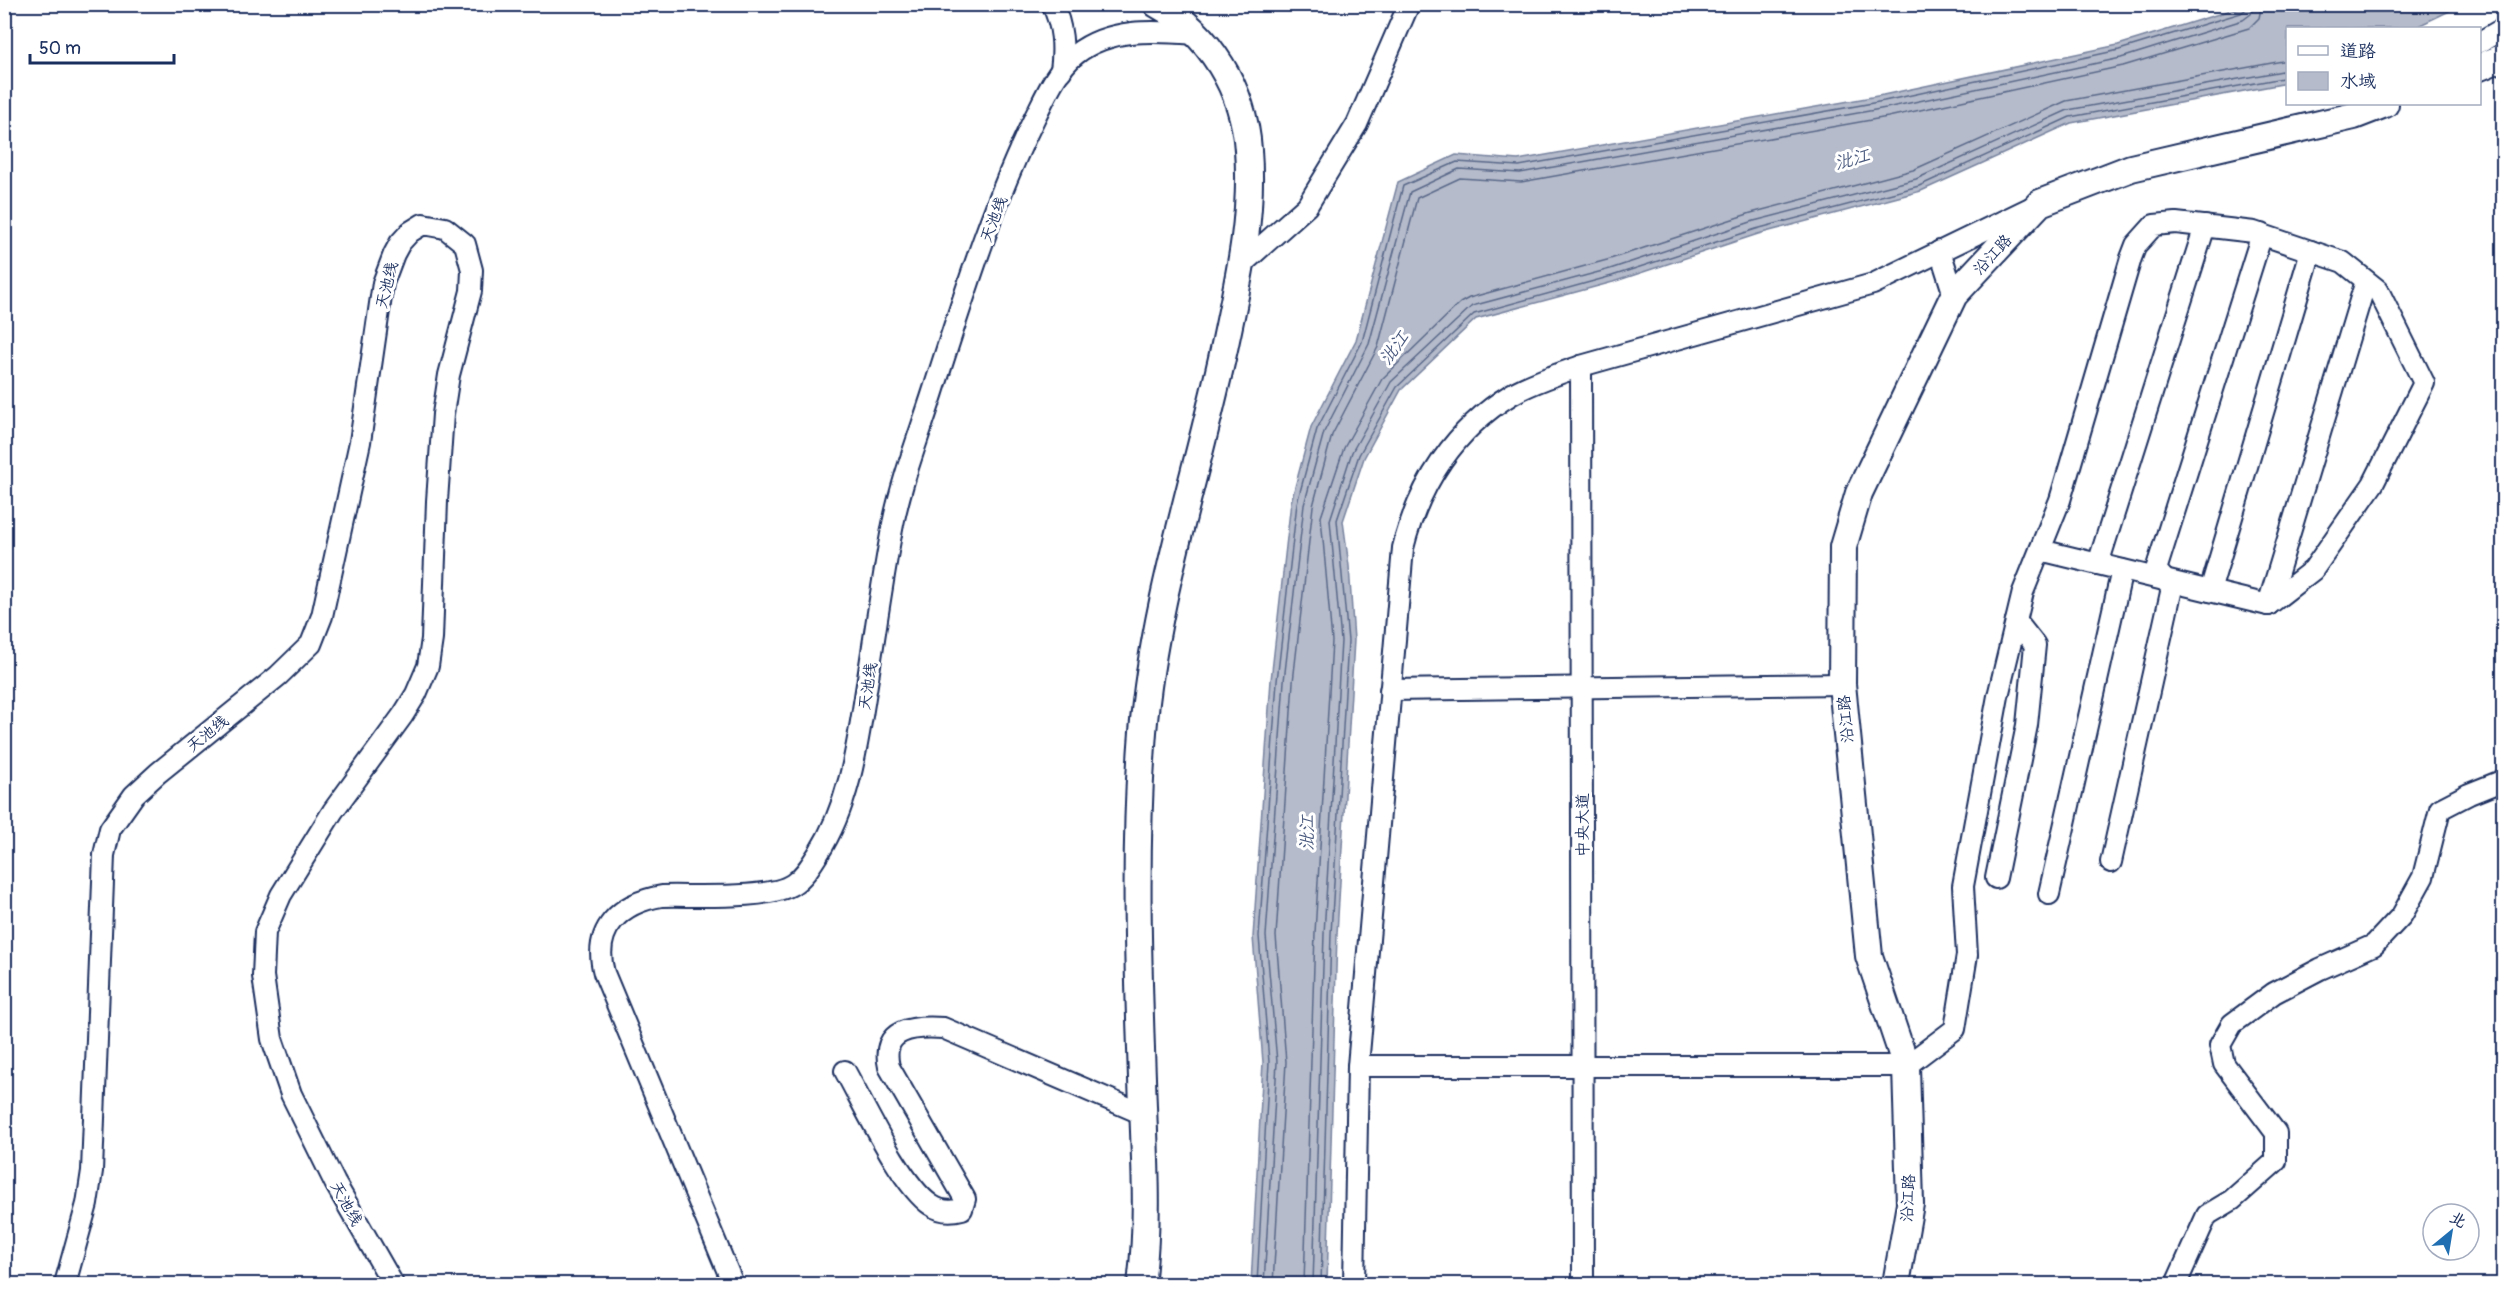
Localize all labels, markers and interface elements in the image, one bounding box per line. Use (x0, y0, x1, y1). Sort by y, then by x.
scale bar (30, 27, 174, 65)
legend (2286, 27, 2481, 105)
text: 50 m (39, 37, 81, 60)
text: 道路 (2340, 40, 2376, 63)
text: 水域 (2340, 70, 2376, 93)
water label: 沘江 (1832, 143, 1873, 175)
street label: 天池线 (976, 193, 1012, 245)
street label: 沿江路 (1969, 230, 2016, 279)
street label: 天池线 (371, 260, 402, 311)
water label: 沘江 (1375, 326, 1415, 370)
street label: 天池线 (854, 661, 882, 711)
street label: 沿江路 (1834, 694, 1858, 744)
street label: 天池线 (183, 711, 233, 757)
street label: 中央大道 (1573, 793, 1593, 857)
water label: 沘江 (1296, 814, 1319, 851)
street label: 沿江路 (1897, 1174, 1919, 1223)
street label: 天池线 (326, 1178, 367, 1229)
north arrow (2421, 1202, 2481, 1262)
text: 北 (2446, 1207, 2470, 1233)

